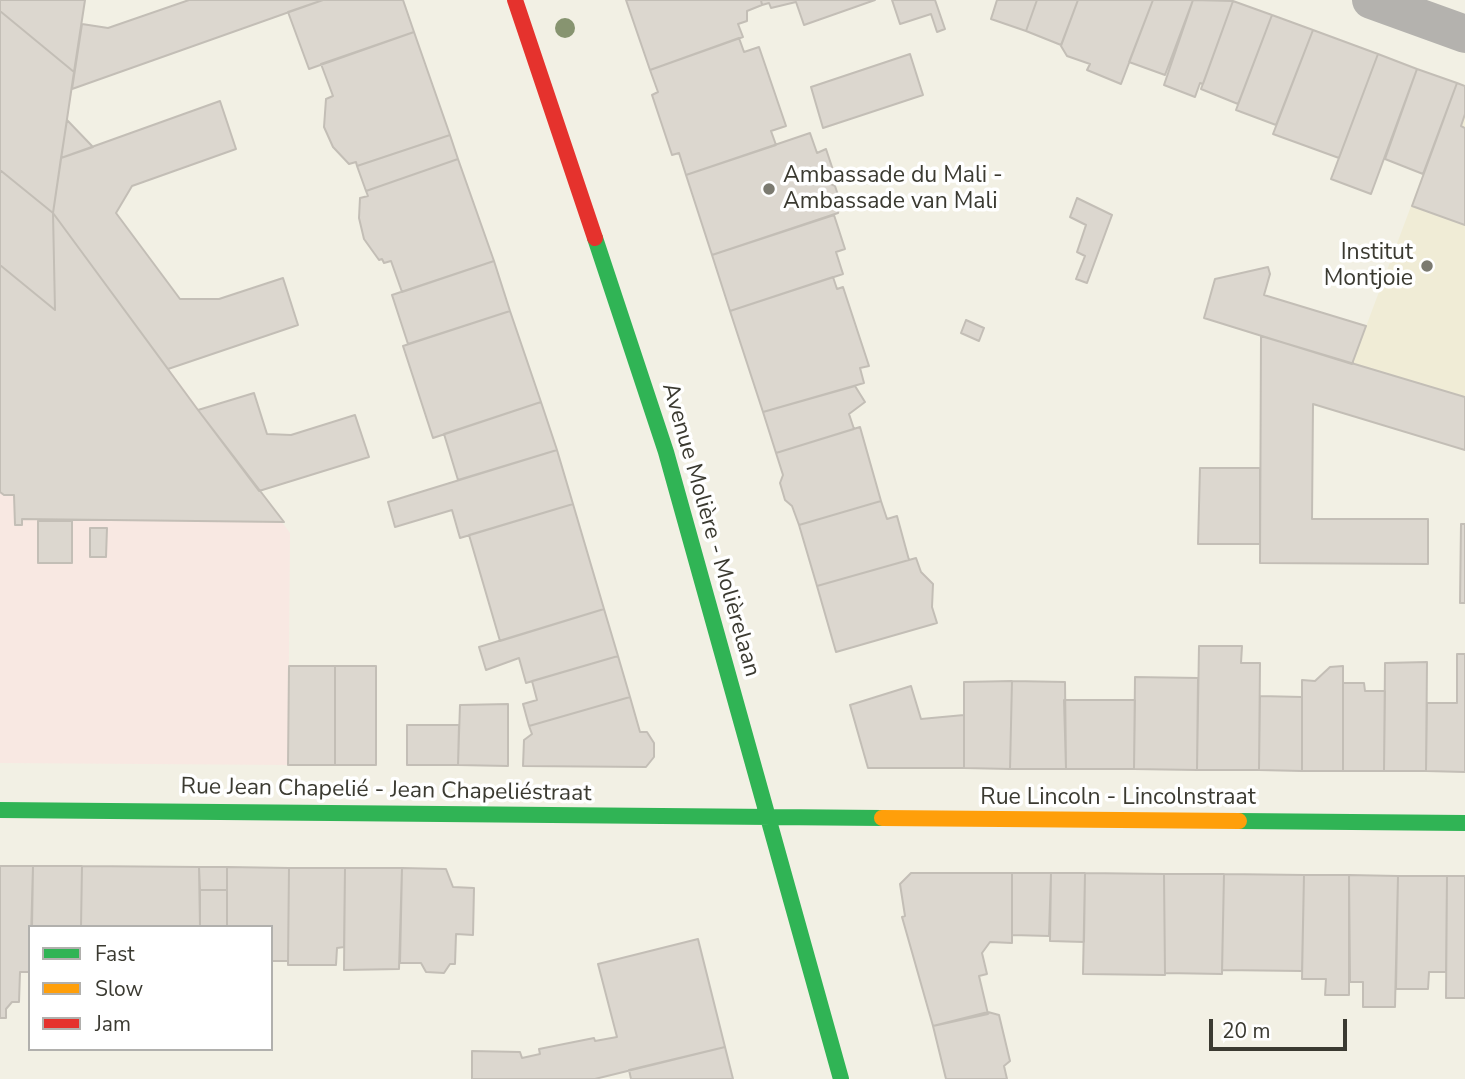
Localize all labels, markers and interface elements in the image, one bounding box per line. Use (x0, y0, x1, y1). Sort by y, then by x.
place label: Ambassade du Mali - Ambassade van Mali (783, 162, 1003, 216)
marker: Ambassade du Mali - Ambassade van Mali (761, 181, 777, 197)
place label: Institut Montjoie (1324, 239, 1413, 293)
marker: Institut Montjoie (1419, 258, 1435, 274)
street label: Avenue Molière - Molièrelaan (655, 380, 765, 680)
street label: Rue Jean Chapelié - Jean Chapeliéstraat (180, 774, 592, 808)
street label: Rue Lincoln - Lincolnstraat (980, 784, 1256, 812)
legend (28, 925, 273, 1051)
text: Fast (95, 940, 135, 968)
text: Slow (95, 975, 143, 1003)
scale bar (1213, 1006, 1351, 1050)
text: Jam (95, 1010, 131, 1038)
text: 20 m (1222, 1017, 1271, 1045)

